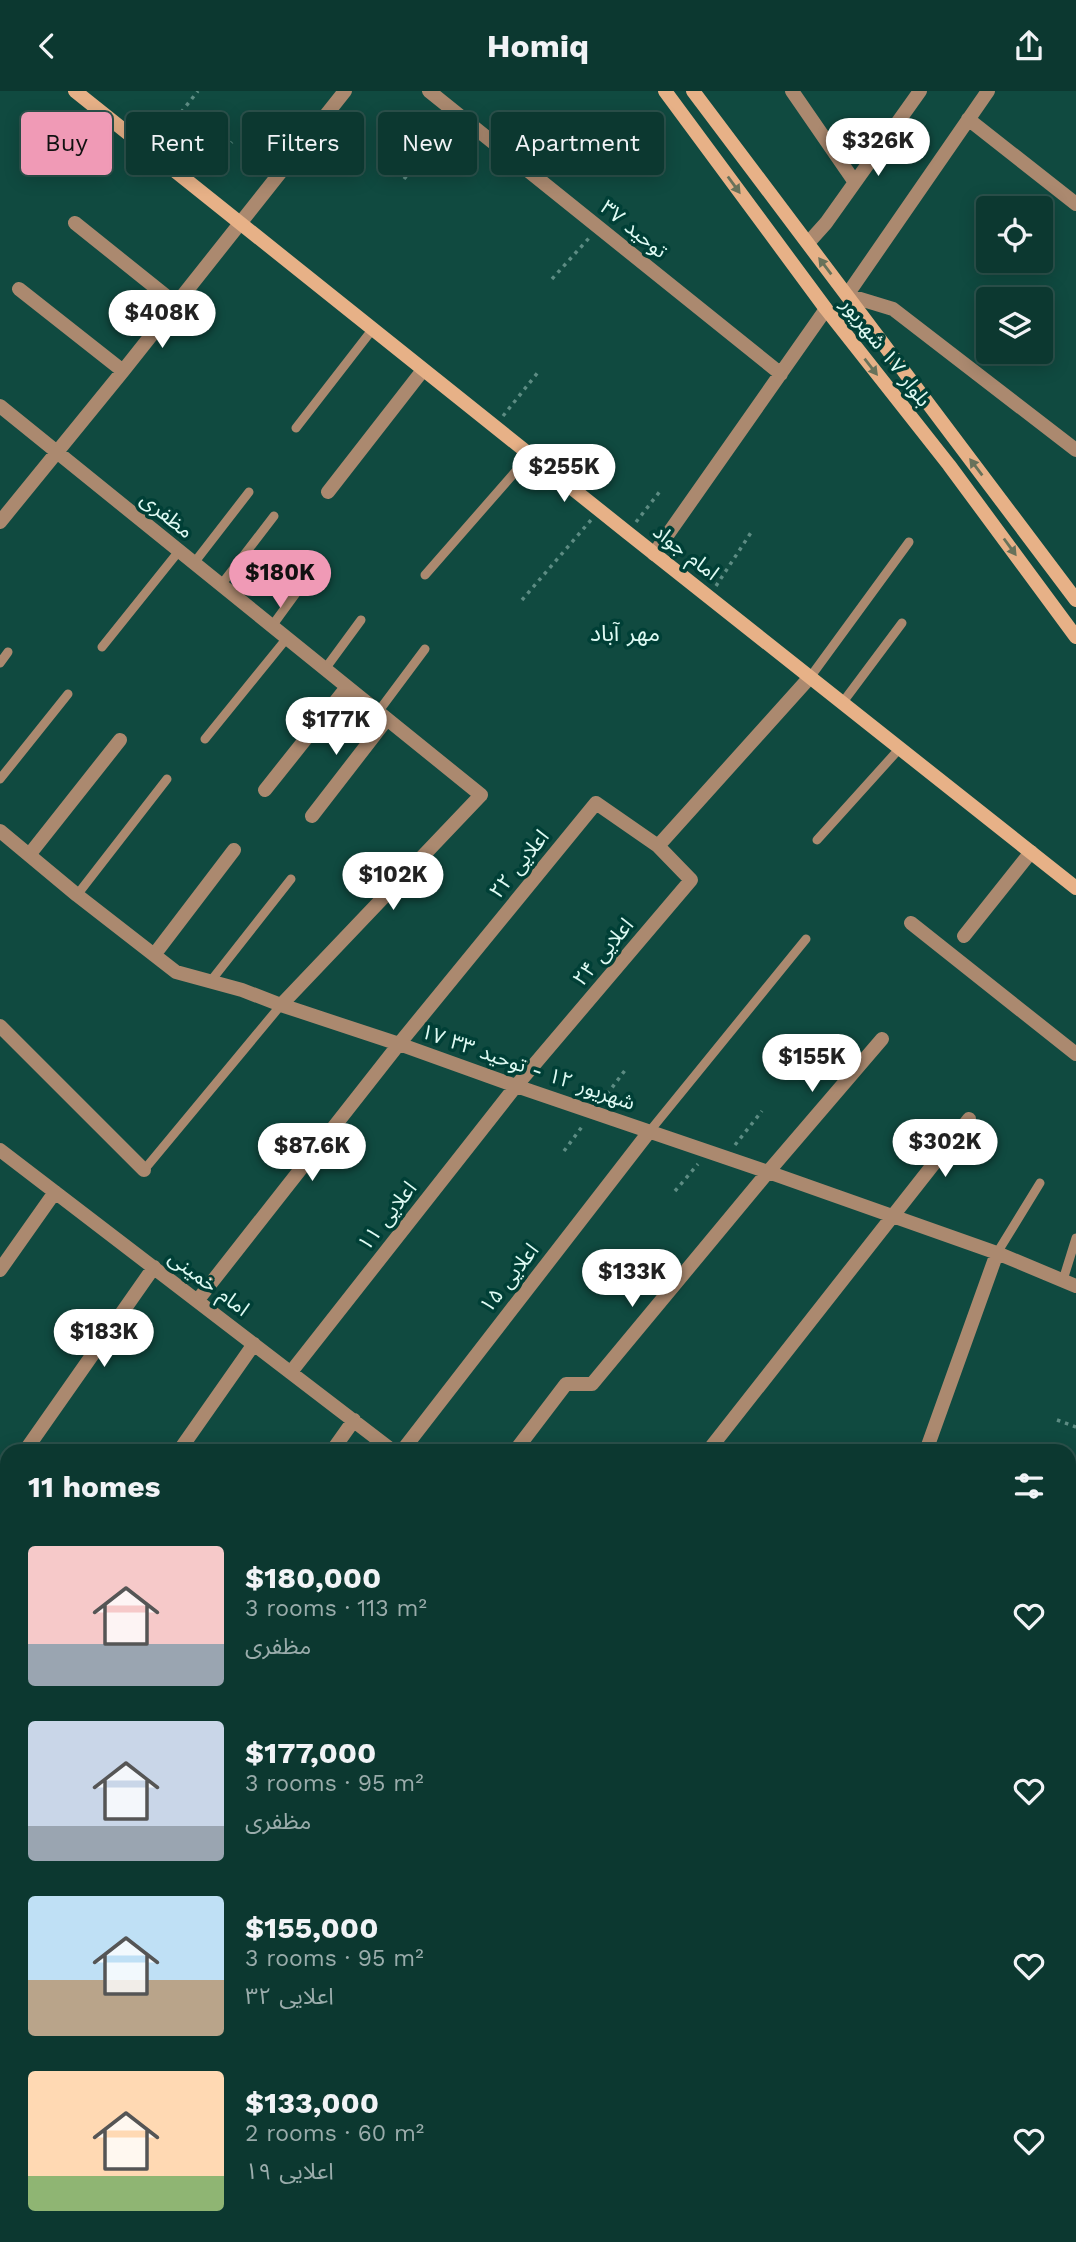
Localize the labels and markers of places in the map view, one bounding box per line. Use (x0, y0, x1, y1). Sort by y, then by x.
pin: $326K (829, 119, 927, 178)
pin: $408K (113, 291, 211, 350)
pin: $255K (515, 445, 613, 504)
pin: $180K (231, 551, 329, 610)
pin: $177K (287, 697, 385, 757)
pin: $102K (344, 853, 442, 912)
pin: $155K (763, 1035, 861, 1094)
pin: $302K (896, 1119, 994, 1179)
pin: $87.6K (255, 1123, 369, 1183)
pin: $133K (583, 1249, 681, 1309)
pin: $183K (55, 1309, 153, 1369)

